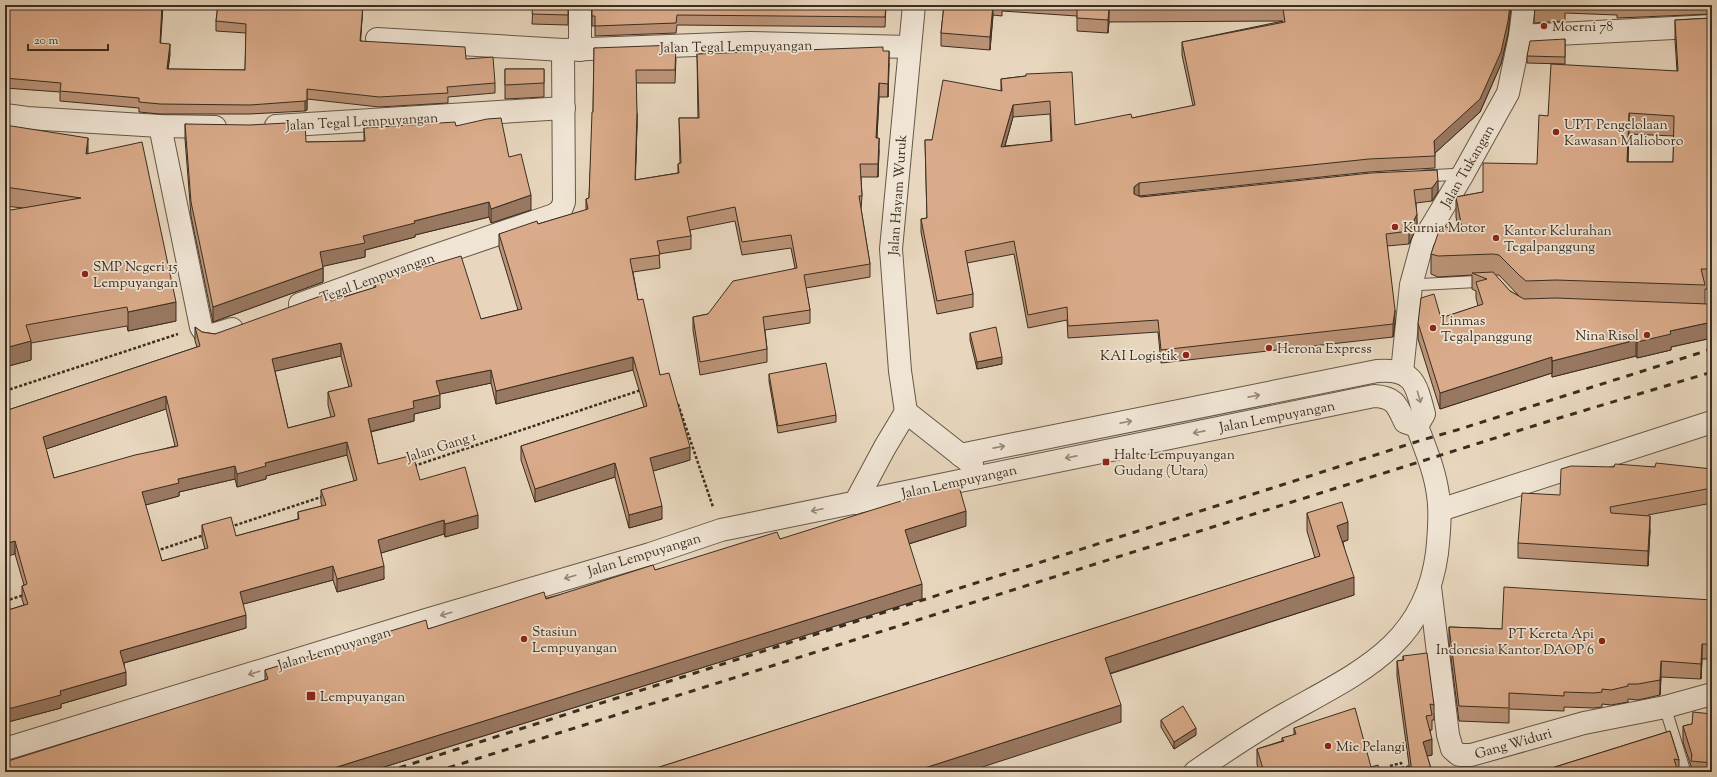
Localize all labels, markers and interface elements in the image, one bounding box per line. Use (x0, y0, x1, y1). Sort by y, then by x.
place label: Moerni 78 (1552, 18, 1613, 38)
marker: Moerni 78 (1539, 21, 1549, 31)
scale bar (28, 26, 108, 52)
text: 20 m (34, 32, 59, 50)
street label: Jalan Tegal Lempuyangan (658, 37, 813, 59)
street label: Jalan Tegal Lempuyangan (284, 109, 439, 137)
place label: UPT Pengelolaan Kawasan Malioboro (1564, 116, 1684, 152)
street label: Jalan Tukangan (1436, 122, 1501, 213)
marker: UPT Pengelolaan Kawasan Malioboro (1551, 127, 1561, 137)
street label: Jalan Hayam Wuruk (885, 134, 913, 257)
place label: Kurnia Motor (1403, 219, 1486, 239)
marker: Kurnia Motor (1390, 222, 1400, 232)
place label: Kantor Kelurahan Tegalpanggung (1504, 222, 1612, 258)
marker: Kantor Kelurahan Tegalpanggung (1491, 233, 1501, 243)
street label: Tegal Lempuyangan (318, 249, 438, 309)
place label: SMP Negeri 15 Lempuyangan (93, 258, 178, 294)
marker: SMP Negeri 15 Lempuyangan (80, 269, 90, 279)
place label: Linmas Tegalpanggung (1441, 312, 1532, 348)
marker: Linmas Tegalpanggung (1428, 323, 1438, 333)
place label: Nina Risol (1575, 327, 1639, 347)
marker: Nina Risol (1642, 330, 1652, 340)
place label: Herona Express (1277, 340, 1372, 360)
marker: Herona Express (1264, 343, 1274, 353)
place label: KAI Logistik (1100, 347, 1178, 367)
marker: KAI Logistik (1181, 350, 1191, 360)
one-way arrow (1416, 390, 1423, 403)
one-way arrow (1247, 392, 1260, 400)
street label: Jalan Lempuyangan (1217, 397, 1337, 439)
one-way arrow (1119, 417, 1132, 425)
street label: Jalan Gang 1 (403, 427, 480, 469)
one-way arrow (1193, 428, 1206, 436)
one-way arrow (992, 443, 1005, 451)
place label: Halte Lempuyangan Gudang (Utara) (1114, 446, 1235, 482)
one-way arrow (1065, 454, 1078, 462)
marker: Halte Lempuyangan Gudang (Utara) (1101, 457, 1111, 467)
street label: Jalan Lempuyangan (899, 461, 1019, 505)
one-way arrow (811, 507, 824, 515)
street label: Jalan Lempuyangan (585, 529, 704, 583)
one-way arrow (564, 574, 577, 581)
one-way arrow (439, 611, 452, 618)
street label: Jalan Lempuyangan (275, 623, 394, 677)
place label: Stasiun Lempuyangan (532, 623, 617, 659)
place label: PT Kereta Api Indonesia Kantor DAOP 6 (1436, 625, 1594, 661)
marker: Stasiun Lempuyangan (519, 634, 529, 644)
marker: PT Kereta Api Indonesia Kantor DAOP 6 (1597, 636, 1607, 646)
one-way arrow (249, 669, 261, 677)
place label: Lempuyangan (320, 688, 405, 708)
marker: Lempuyangan (305, 690, 317, 702)
street label: Gang Widuri (1473, 724, 1555, 766)
place label: Mie Pelangi (1336, 738, 1405, 758)
marker: Mie Pelangi (1323, 741, 1333, 751)

